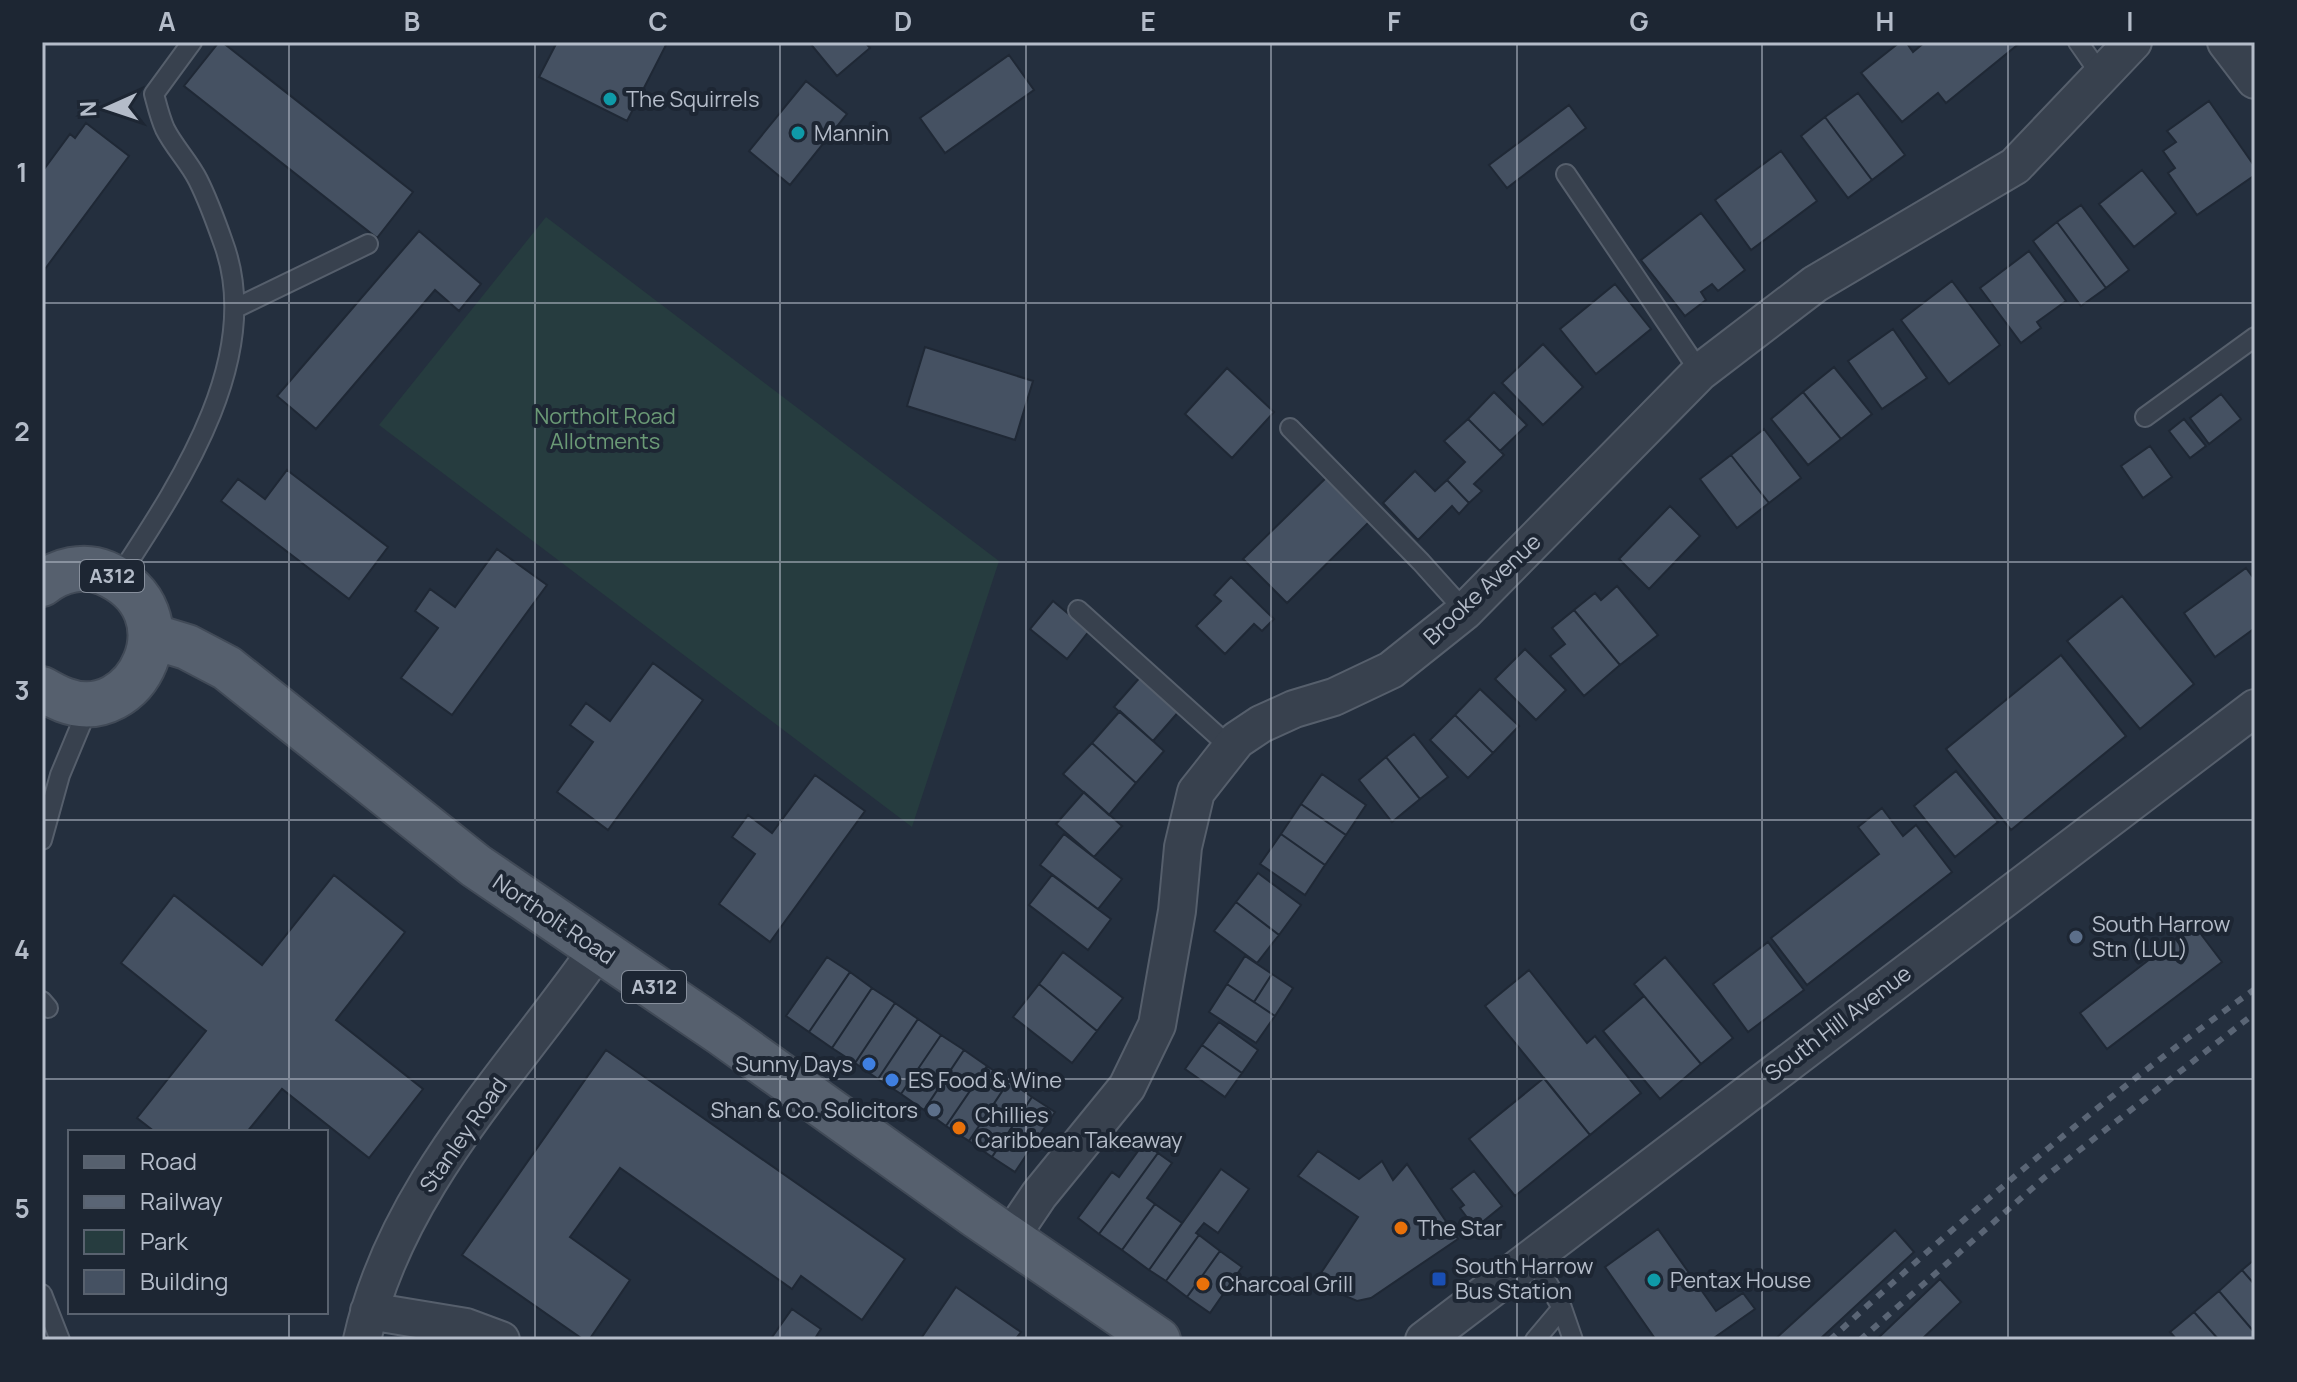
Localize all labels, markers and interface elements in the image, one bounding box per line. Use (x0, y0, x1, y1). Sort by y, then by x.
text: A (158, 3, 176, 39)
text: B (404, 3, 420, 39)
text: C (648, 3, 668, 39)
text: D (894, 3, 912, 39)
text: E (1140, 3, 1156, 39)
text: F (1387, 3, 1401, 39)
text: G (1629, 3, 1649, 39)
text: H (1876, 3, 1894, 39)
text: I (2126, 3, 2134, 39)
north arrow (68, 68, 148, 148)
place label: The Squirrels (626, 84, 759, 114)
marker: The Squirrels (601, 90, 619, 108)
text: N (73, 100, 103, 118)
place label: Mannin (814, 118, 889, 148)
marker: Mannin (789, 124, 807, 142)
text: 1 (16, 154, 28, 190)
park label: Northolt Road Allotments (534, 401, 676, 456)
text: 2 (14, 413, 30, 449)
street label: Brooke Avenue (1417, 527, 1547, 651)
road number: A312 (80, 560, 144, 592)
text: 3 (14, 672, 30, 708)
street label: Northolt Road (487, 867, 621, 971)
place label: South Harrow Stn (LUL) (2092, 909, 2230, 964)
marker: South Harrow Stn (LUL) (2067, 928, 2085, 946)
text: 4 (14, 931, 30, 967)
street label: South Hill Avenue (1759, 958, 1917, 1088)
road number: A312 (622, 971, 686, 1003)
place label: Sunny Days (735, 1049, 853, 1079)
marker: Sunny Days (860, 1055, 878, 1073)
place label: ES Food & Wine (908, 1065, 1062, 1095)
marker: ES Food & Wine (883, 1071, 901, 1089)
street label: Stanley Road (412, 1072, 514, 1198)
place label: Shan & Co. Solicitors (710, 1095, 918, 1125)
place label: Chillies Caribbean Takeaway (975, 1100, 1183, 1155)
marker: Shan & Co. Solicitors (925, 1101, 943, 1119)
marker: Chillies Caribbean Takeaway (950, 1119, 968, 1137)
legend (68, 1130, 328, 1314)
text: Road (140, 1144, 197, 1177)
text: Railway (140, 1184, 223, 1217)
text: 5 (14, 1190, 30, 1226)
place label: The Star (1417, 1213, 1503, 1243)
marker: The Star (1392, 1219, 1410, 1237)
text: Park (140, 1224, 189, 1257)
place label: South Harrow Bus Station (1455, 1251, 1593, 1306)
text: Building (140, 1264, 228, 1297)
place label: Pentax House (1670, 1265, 1812, 1295)
place label: Charcoal Grill (1219, 1269, 1353, 1299)
marker: South Harrow Bus Station (1430, 1270, 1448, 1288)
marker: Pentax House (1645, 1271, 1663, 1289)
marker: Charcoal Grill (1194, 1275, 1212, 1293)

